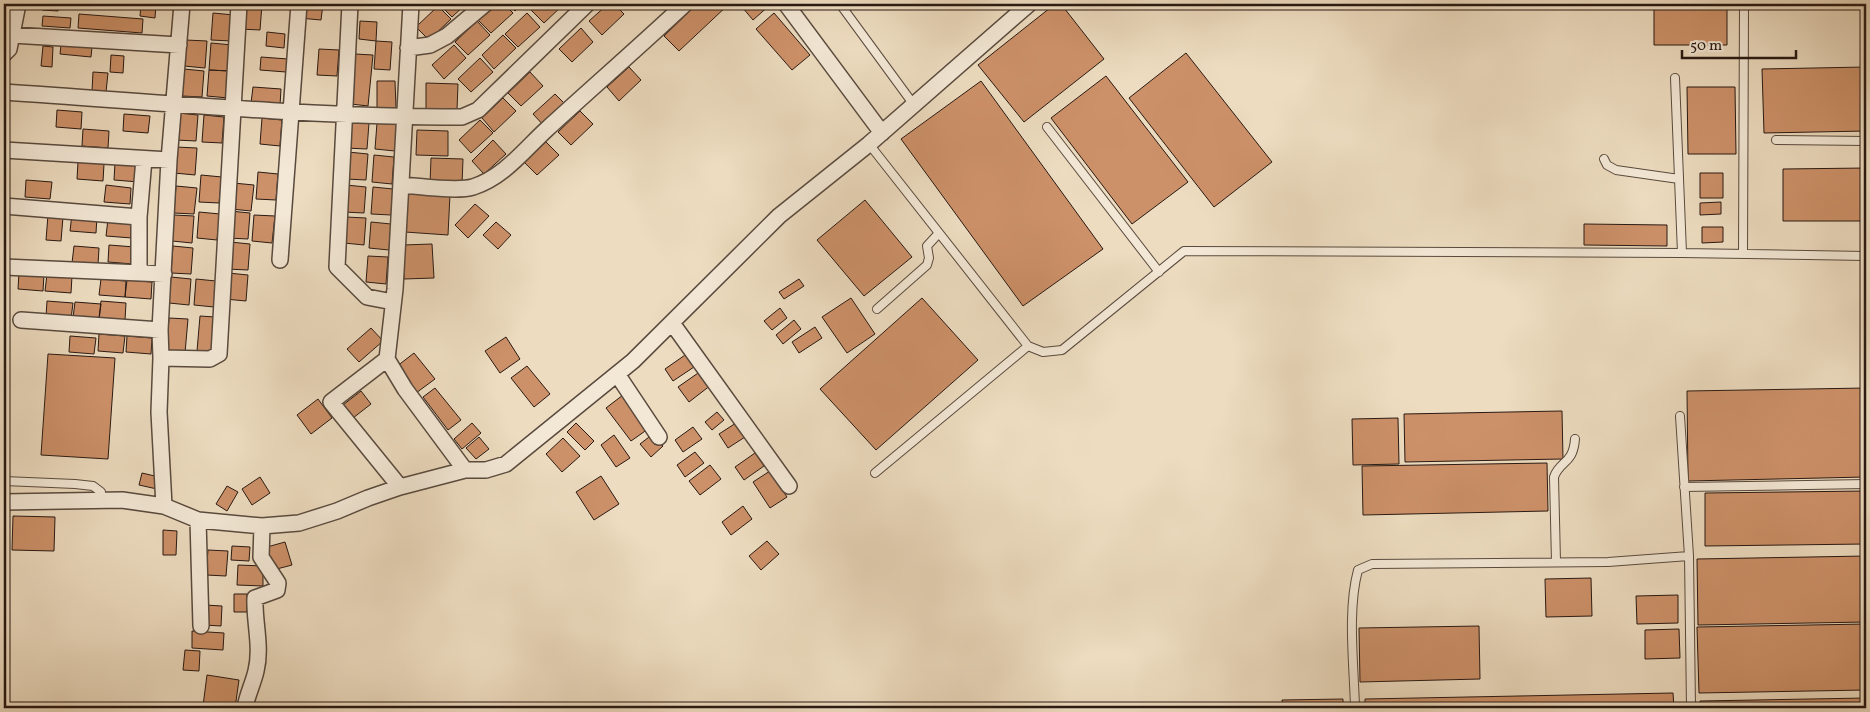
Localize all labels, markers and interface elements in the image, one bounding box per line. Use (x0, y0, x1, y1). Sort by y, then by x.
scale bar (1682, 28, 1796, 60)
text: 50 m (1690, 36, 1722, 57)

